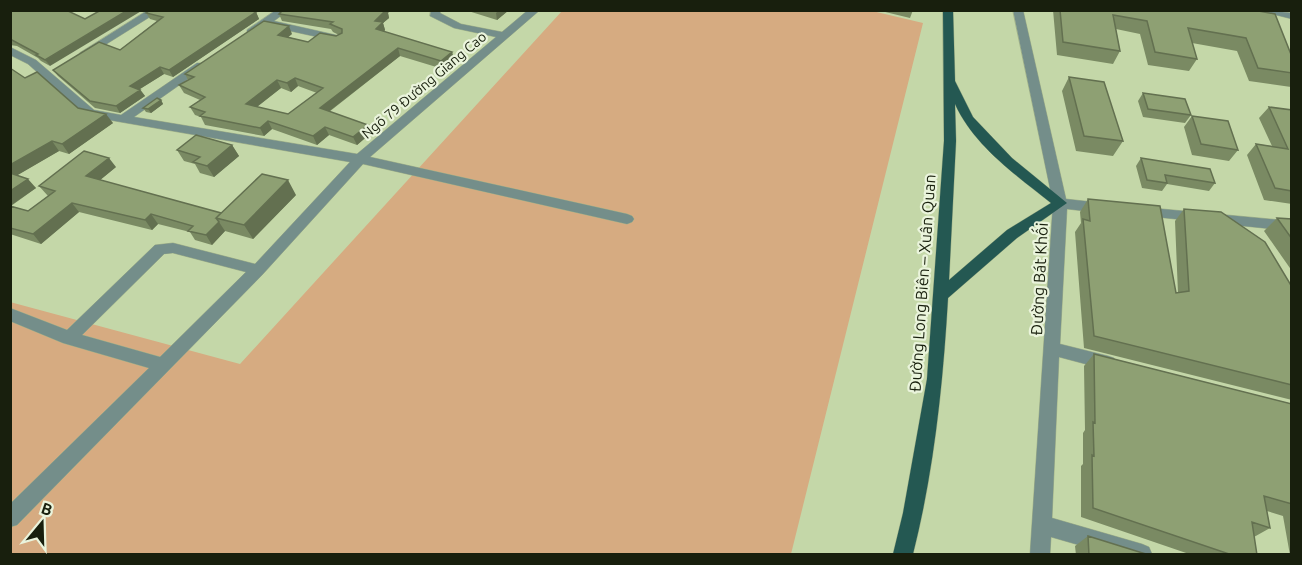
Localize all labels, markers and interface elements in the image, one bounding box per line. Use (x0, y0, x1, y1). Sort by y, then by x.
street label: Ngõ 79 Đường Giang Cao (359, 28, 489, 142)
street label: Đường Long Biên – Xuân Quan (905, 174, 939, 392)
street label: Đường Bát Khối (1024, 222, 1051, 336)
north arrow (12, 493, 72, 553)
text: B (39, 499, 55, 519)

